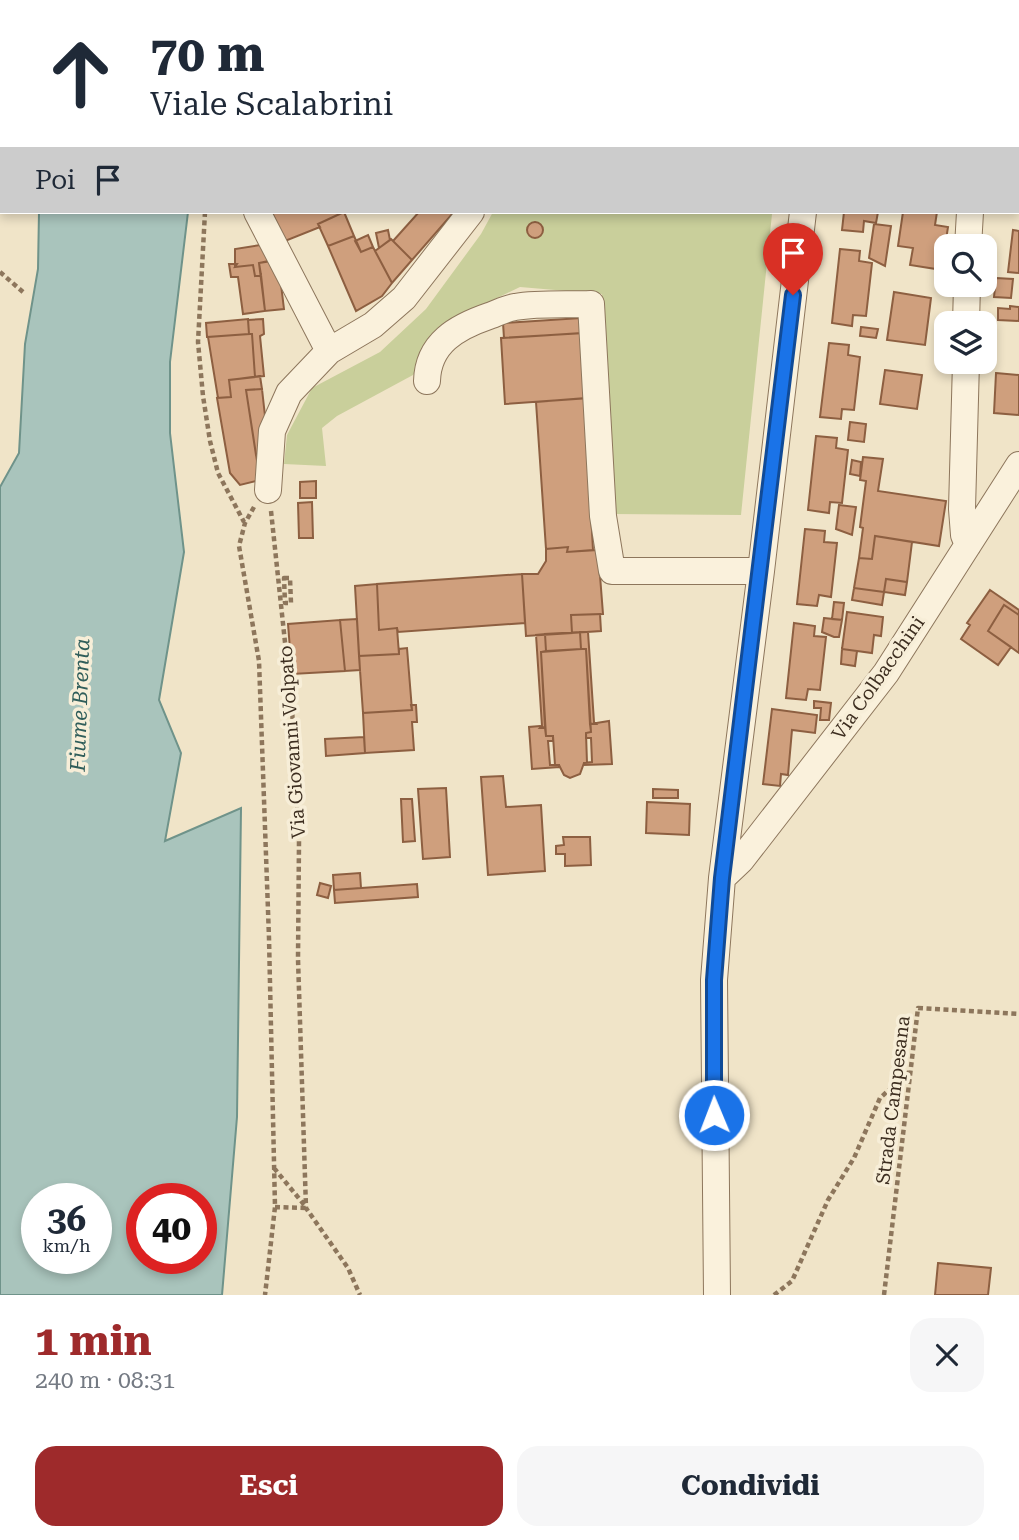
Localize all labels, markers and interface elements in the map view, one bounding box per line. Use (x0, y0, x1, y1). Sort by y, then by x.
text: 70 m (150, 26, 265, 83)
icon: ahead (35, 28, 126, 119)
text: Viale Scalabrini (150, 85, 393, 123)
icon: arrive (89, 161, 127, 199)
text: Poi (35, 165, 75, 195)
pin (763, 223, 823, 295)
icon: arrive (774, 234, 812, 272)
map controls (934, 234, 997, 374)
button: search (934, 234, 997, 297)
button: layers (934, 311, 997, 374)
street label: Via Colbacchini (827, 612, 929, 744)
water label: Fiume Brenta (66, 638, 94, 773)
street label: Via Giovanni Volpato (274, 645, 310, 839)
street label: Strada Campesana (871, 1014, 915, 1186)
position arrow (677, 1078, 751, 1152)
speed limit sign: 40 (126, 1183, 217, 1274)
text: 36 (47, 1199, 86, 1240)
text: km/h (42, 1235, 91, 1256)
text: 1 min (35, 1316, 152, 1365)
button: close (910, 1318, 984, 1392)
text: 240 m · 08:31 (35, 1367, 175, 1394)
button: Esci (35, 1446, 503, 1526)
button: Condividi (517, 1446, 984, 1526)

